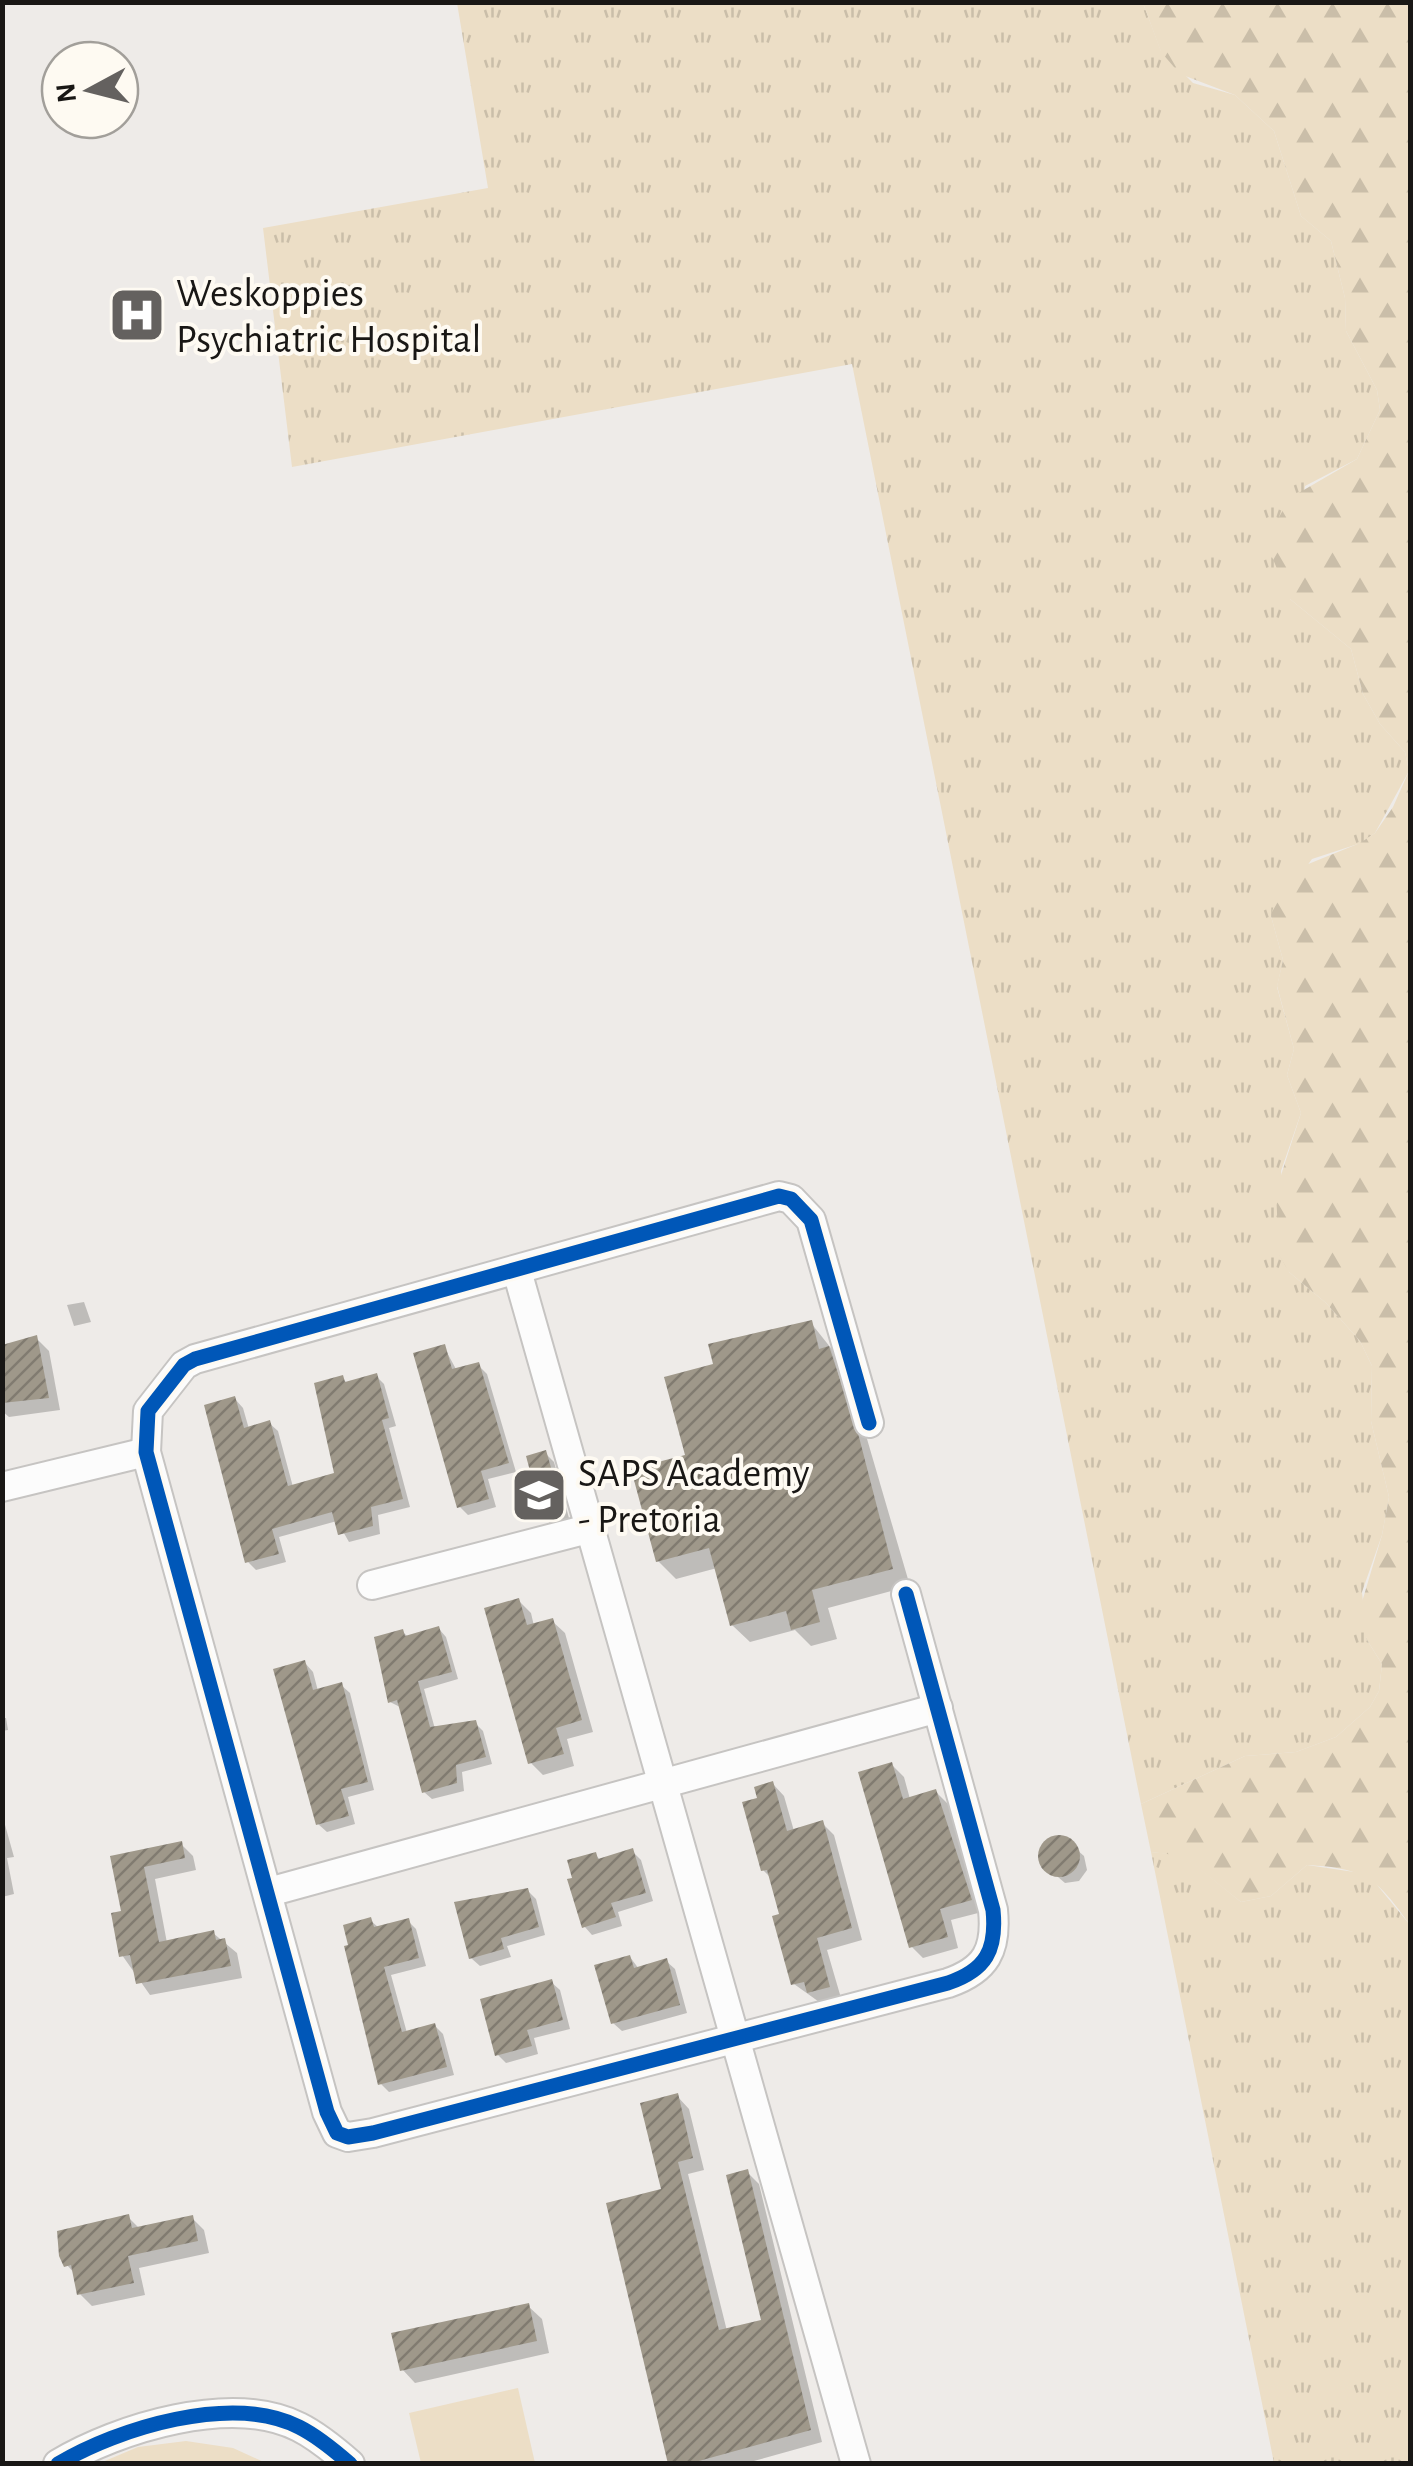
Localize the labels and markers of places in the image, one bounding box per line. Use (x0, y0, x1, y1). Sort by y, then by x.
place label: Weskoppies Psychiatric Hospital (176, 274, 481, 360)
hospital icon: Weskoppies Psychiatric Hospital (107, 285, 167, 345)
place label: SAPS Academy - Pretoria (578, 1454, 810, 1540)
school or university icon: SAPS Academy - Pretoria (509, 1465, 569, 1525)

